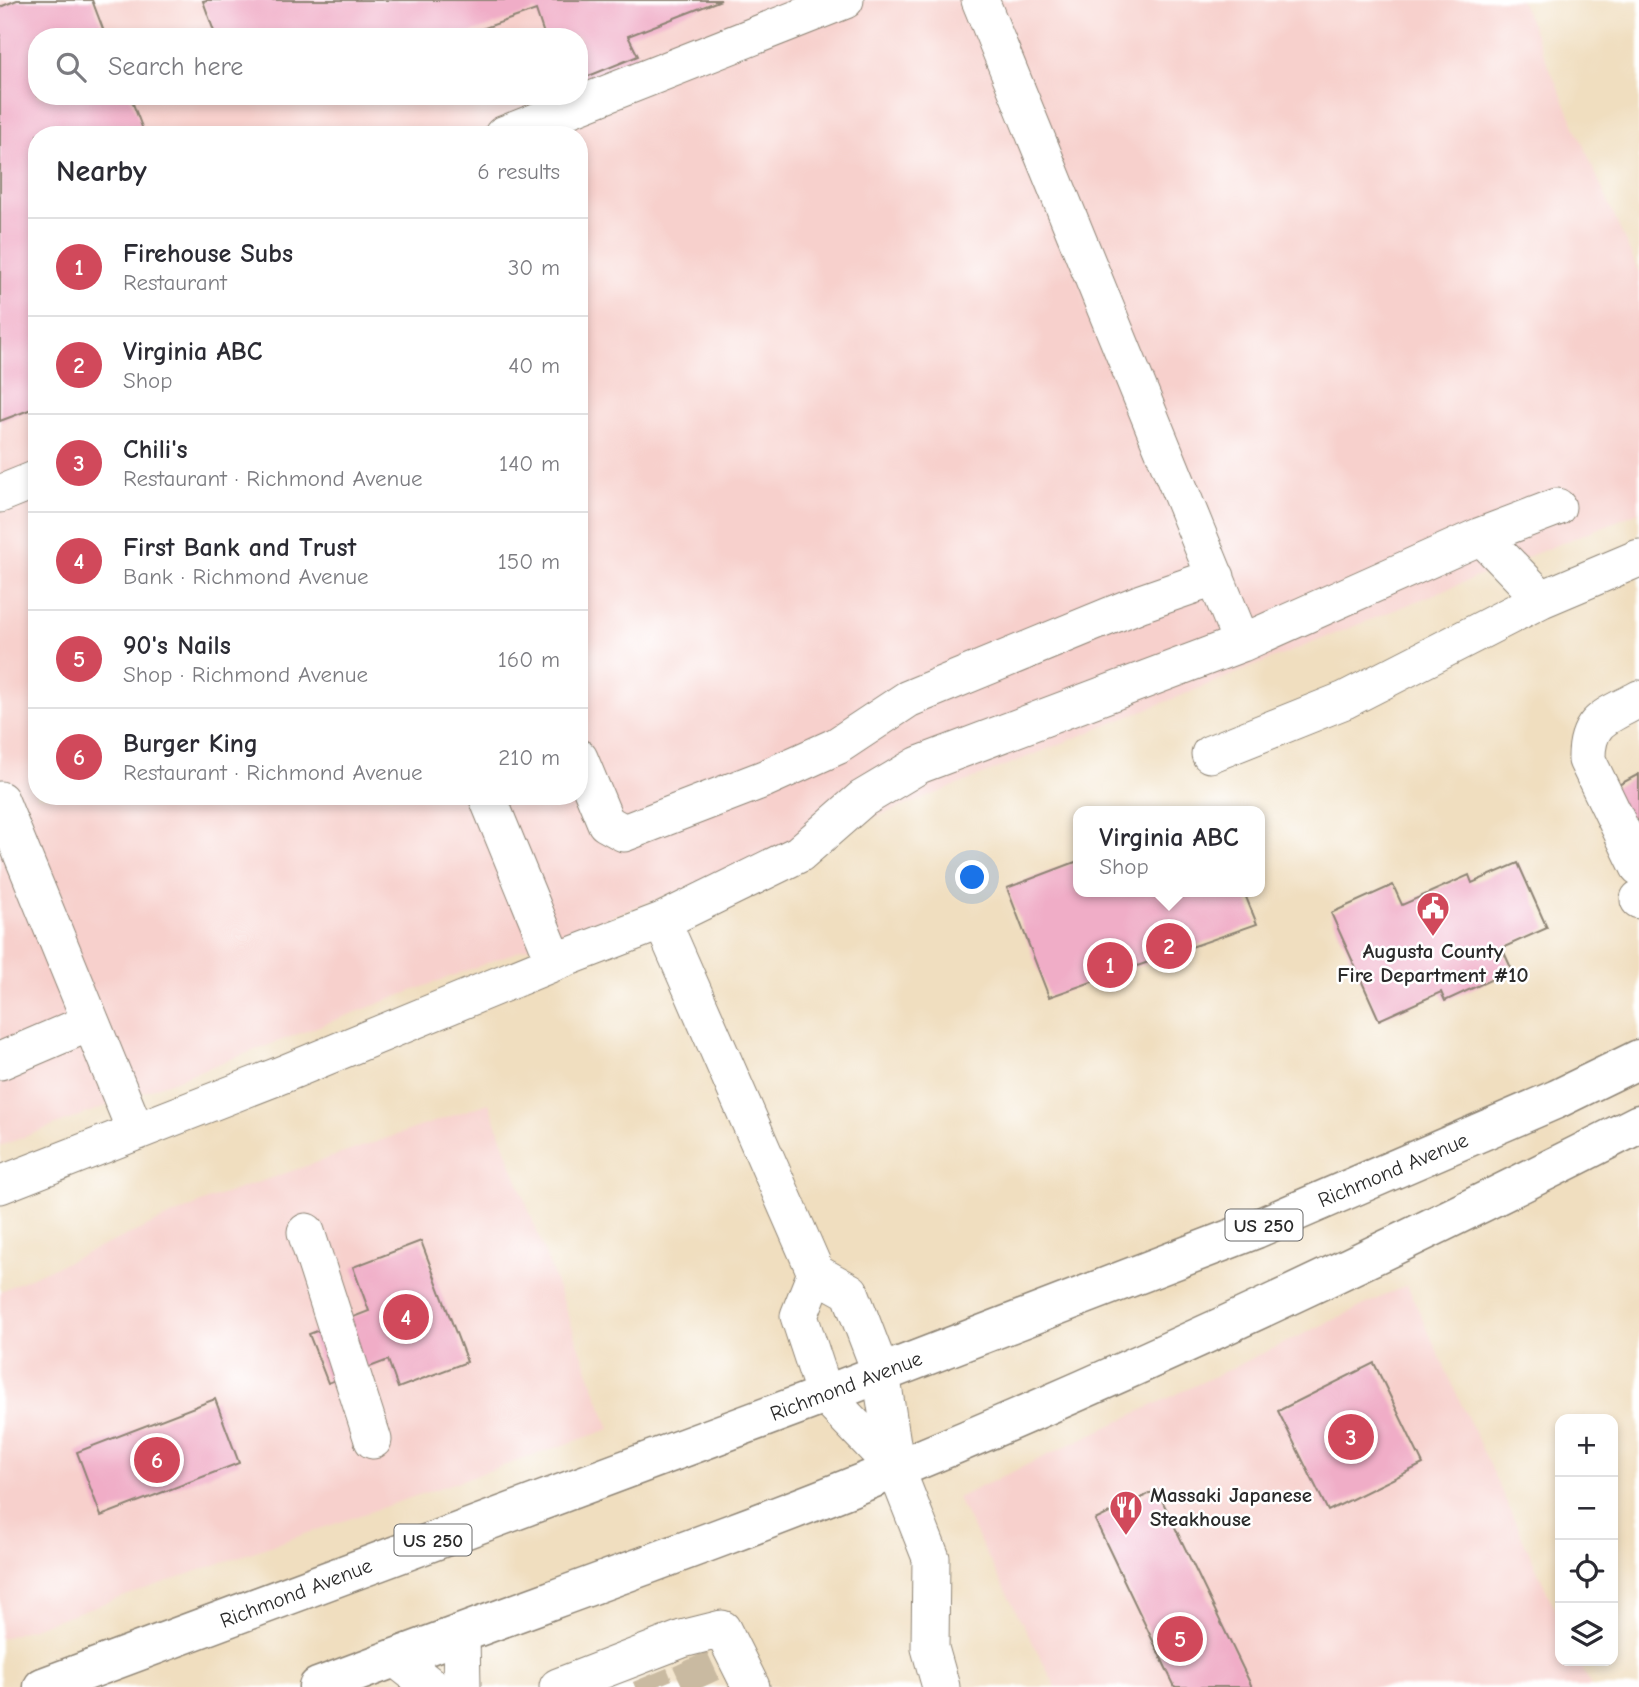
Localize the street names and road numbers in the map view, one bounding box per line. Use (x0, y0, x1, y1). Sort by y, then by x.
street label: Richmond Avenue (1314, 1128, 1472, 1212)
road number: US 250 (1226, 1210, 1302, 1240)
street label: Richmond Avenue (767, 1346, 925, 1426)
road number: US 250 (394, 1524, 472, 1556)
street label: Richmond Avenue (217, 1553, 375, 1633)

